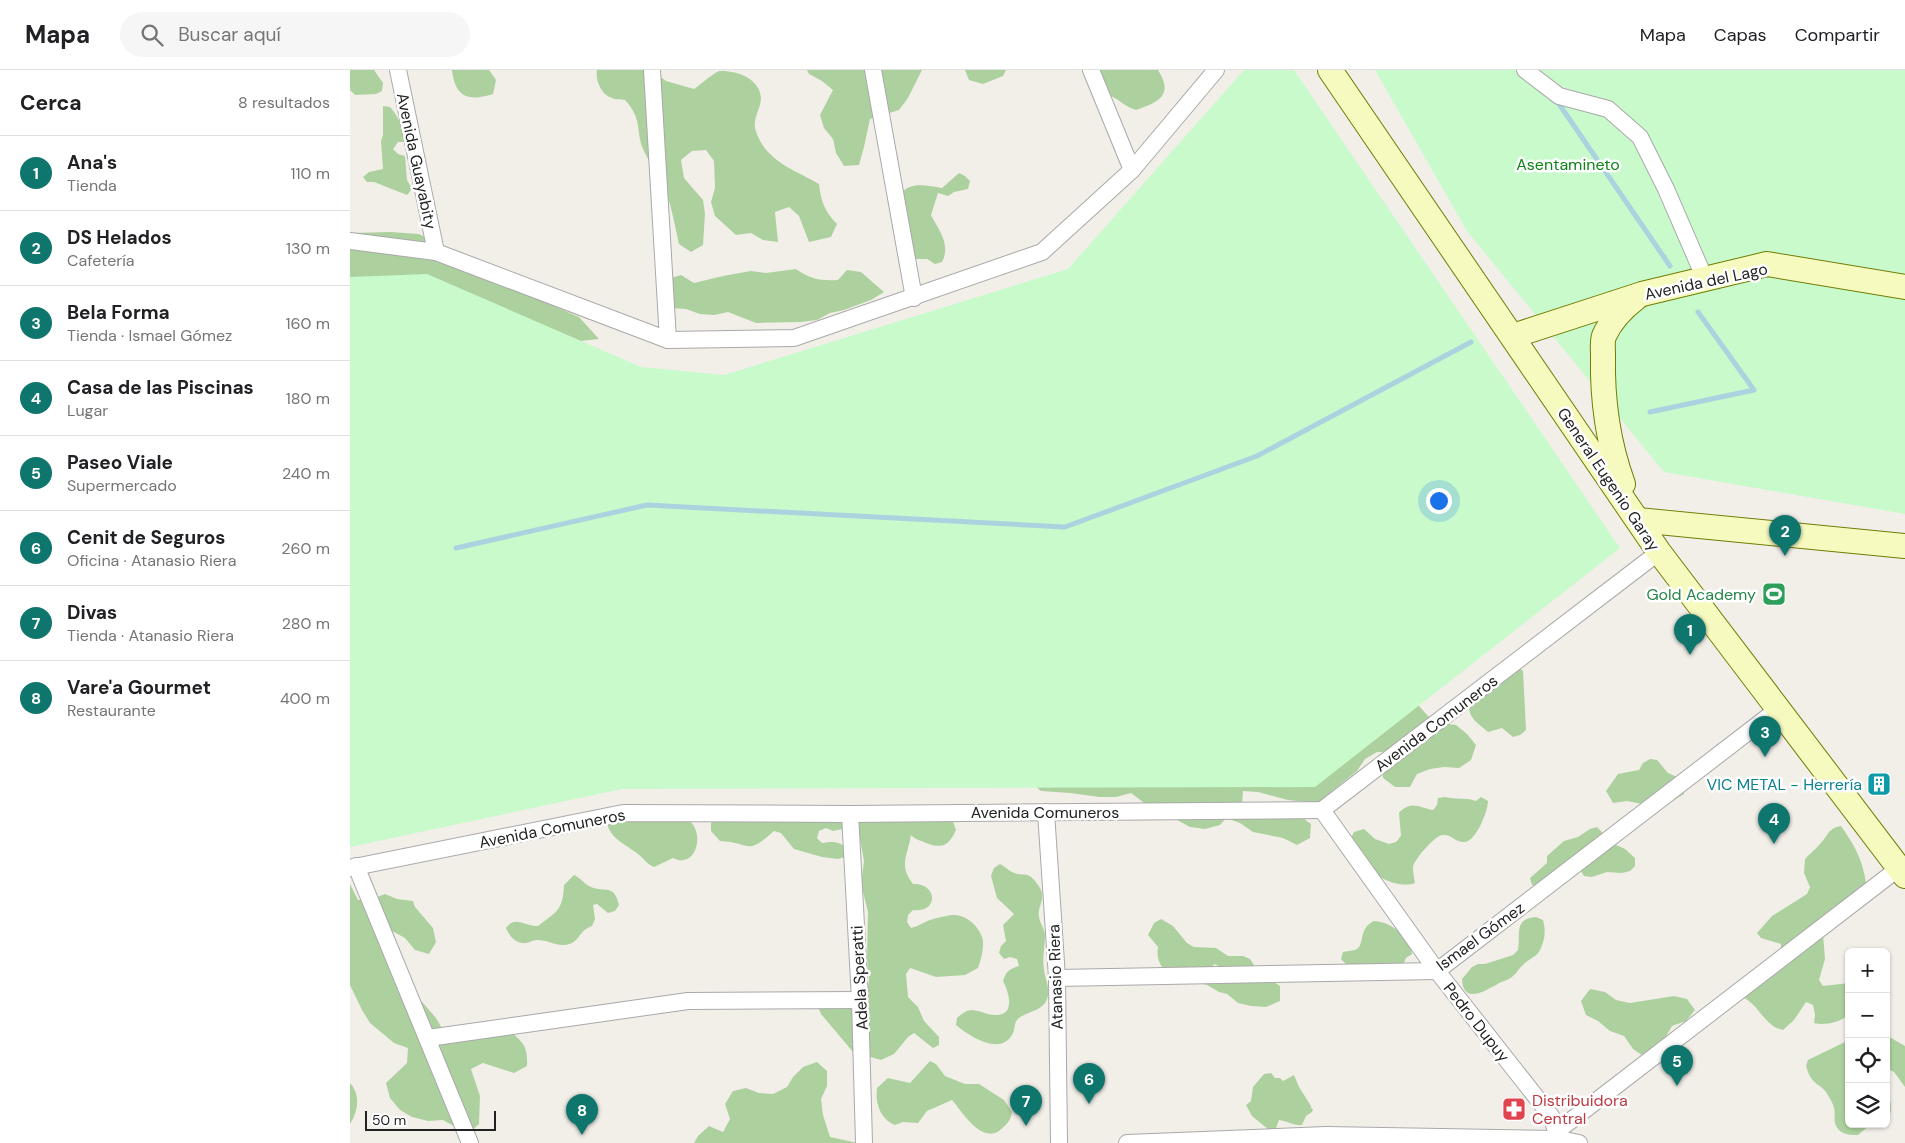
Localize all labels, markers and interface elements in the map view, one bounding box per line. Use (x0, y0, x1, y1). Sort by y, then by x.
search box (120, 12, 470, 57)
text: Mapa (25, 19, 90, 50)
icon: search (138, 21, 166, 49)
text: Buscar aquí (178, 22, 281, 47)
text: Mapa (1640, 23, 1686, 47)
text: Capas (1714, 23, 1767, 47)
text: Compartir (1795, 23, 1880, 47)
text: Cerca (20, 89, 82, 117)
street label: Avenida Guayabity (392, 91, 441, 231)
text: 8 resultados (238, 92, 330, 113)
text: Ana's (67, 150, 117, 175)
park label: Asentamineto (1516, 154, 1620, 175)
text: 1 (33, 163, 39, 184)
text: 110 m (291, 163, 330, 184)
text: Tienda (67, 175, 117, 196)
text: DS Helados (67, 225, 172, 250)
text: 2 (31, 238, 41, 259)
text: 130 m (286, 238, 330, 259)
text: Cafetería (67, 250, 134, 271)
street label: Avenida del Lago (1643, 258, 1769, 305)
text: Bela Forma (67, 300, 170, 325)
text: 3 (31, 313, 41, 334)
text: 160 m (286, 313, 330, 334)
text: Tienda · Ismael Gómez (67, 325, 232, 346)
text: Casa de las Piscinas (67, 375, 254, 400)
text: 4 (31, 388, 41, 409)
text: 180 m (286, 388, 330, 409)
text: Lugar (67, 400, 108, 421)
street label: General Eugenio Garay (1553, 403, 1665, 555)
text: Paseo Viale (67, 450, 173, 475)
text: 5 (31, 463, 41, 484)
text: 240 m (282, 463, 330, 484)
text: Supermercado (67, 475, 177, 496)
your location (1426, 488, 1452, 514)
pin: 2 (1769, 515, 1801, 556)
text: Cenit de Seguros (67, 525, 225, 550)
text: 6 (31, 538, 41, 559)
text: 260 m (281, 538, 330, 559)
text: Oficina · Atanasio Riera (67, 550, 236, 571)
sports icon: Gold Academy (1761, 581, 1787, 607)
place label: Gold Academy (1646, 584, 1756, 605)
text: Divas (67, 600, 117, 625)
text: 7 (32, 613, 40, 634)
text: 280 m (282, 613, 330, 634)
pin: 1 (1674, 614, 1706, 655)
text: Tienda · Atanasio Riera (67, 625, 234, 646)
street label: Avenida Comuneros (1371, 670, 1502, 777)
text: Vare'a Gourmet (67, 675, 211, 700)
text: 8 (31, 688, 41, 709)
text: 400 m (280, 688, 330, 709)
text: Restaurante (67, 700, 156, 721)
pin: 3 (1749, 716, 1781, 757)
building icon: VIC METAL - Herrería (1866, 771, 1892, 797)
place label: VIC METAL - Herrería (1707, 774, 1862, 795)
street label: Avenida Comuneros (971, 802, 1119, 823)
pin: 4 (1758, 803, 1790, 844)
street label: Avenida Comuneros (477, 804, 627, 853)
street label: Ismael Gómez (1432, 897, 1529, 975)
street label: Atanasio Riera (1043, 924, 1068, 1030)
street label: Adela Speratti (846, 925, 873, 1031)
map controls (1845, 948, 1890, 1128)
button: + (1845, 948, 1890, 993)
street label: Pedro Dupuy (1439, 978, 1514, 1066)
button: − (1845, 993, 1890, 1038)
button: locate (1845, 1038, 1890, 1083)
pin: 5 (1661, 1045, 1693, 1086)
pin: 6 (1073, 1063, 1105, 1104)
button: layers (1845, 1083, 1890, 1128)
pin: 7 (1010, 1085, 1042, 1126)
place label: Distribuidora Central (1532, 1090, 1628, 1129)
pin: 8 (566, 1094, 598, 1135)
pharmacy icon: Distribuidora Central (1501, 1096, 1527, 1122)
scale bar (365, 1108, 496, 1131)
text: 50 m (372, 1111, 406, 1129)

